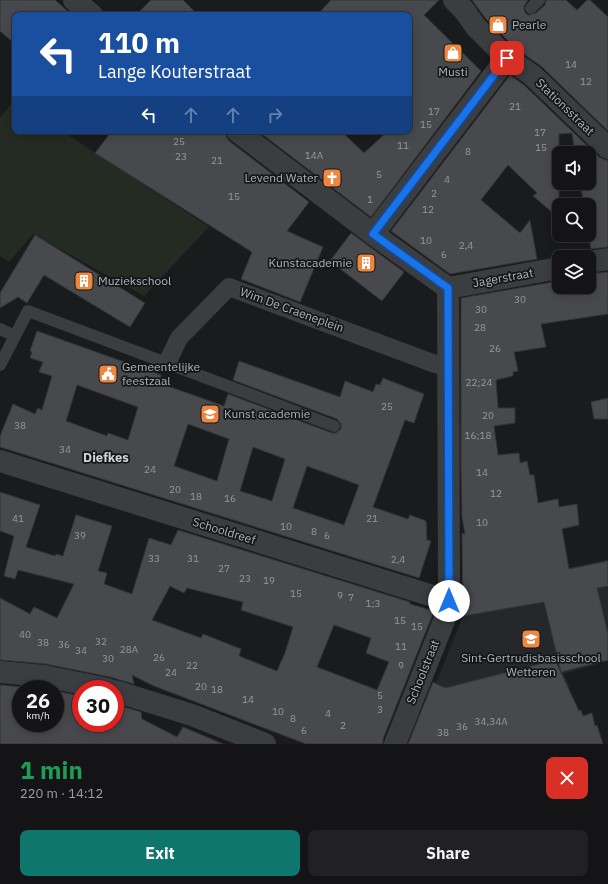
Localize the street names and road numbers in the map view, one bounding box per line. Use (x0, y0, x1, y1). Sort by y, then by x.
street label: Stationsstraat (533, 75, 598, 138)
street label: Jagerstraat (472, 265, 534, 290)
street label: Wim De Craeneplein (238, 284, 346, 335)
street label: Schooldreef (191, 514, 257, 547)
street label: Schoolstraat (403, 638, 442, 706)

